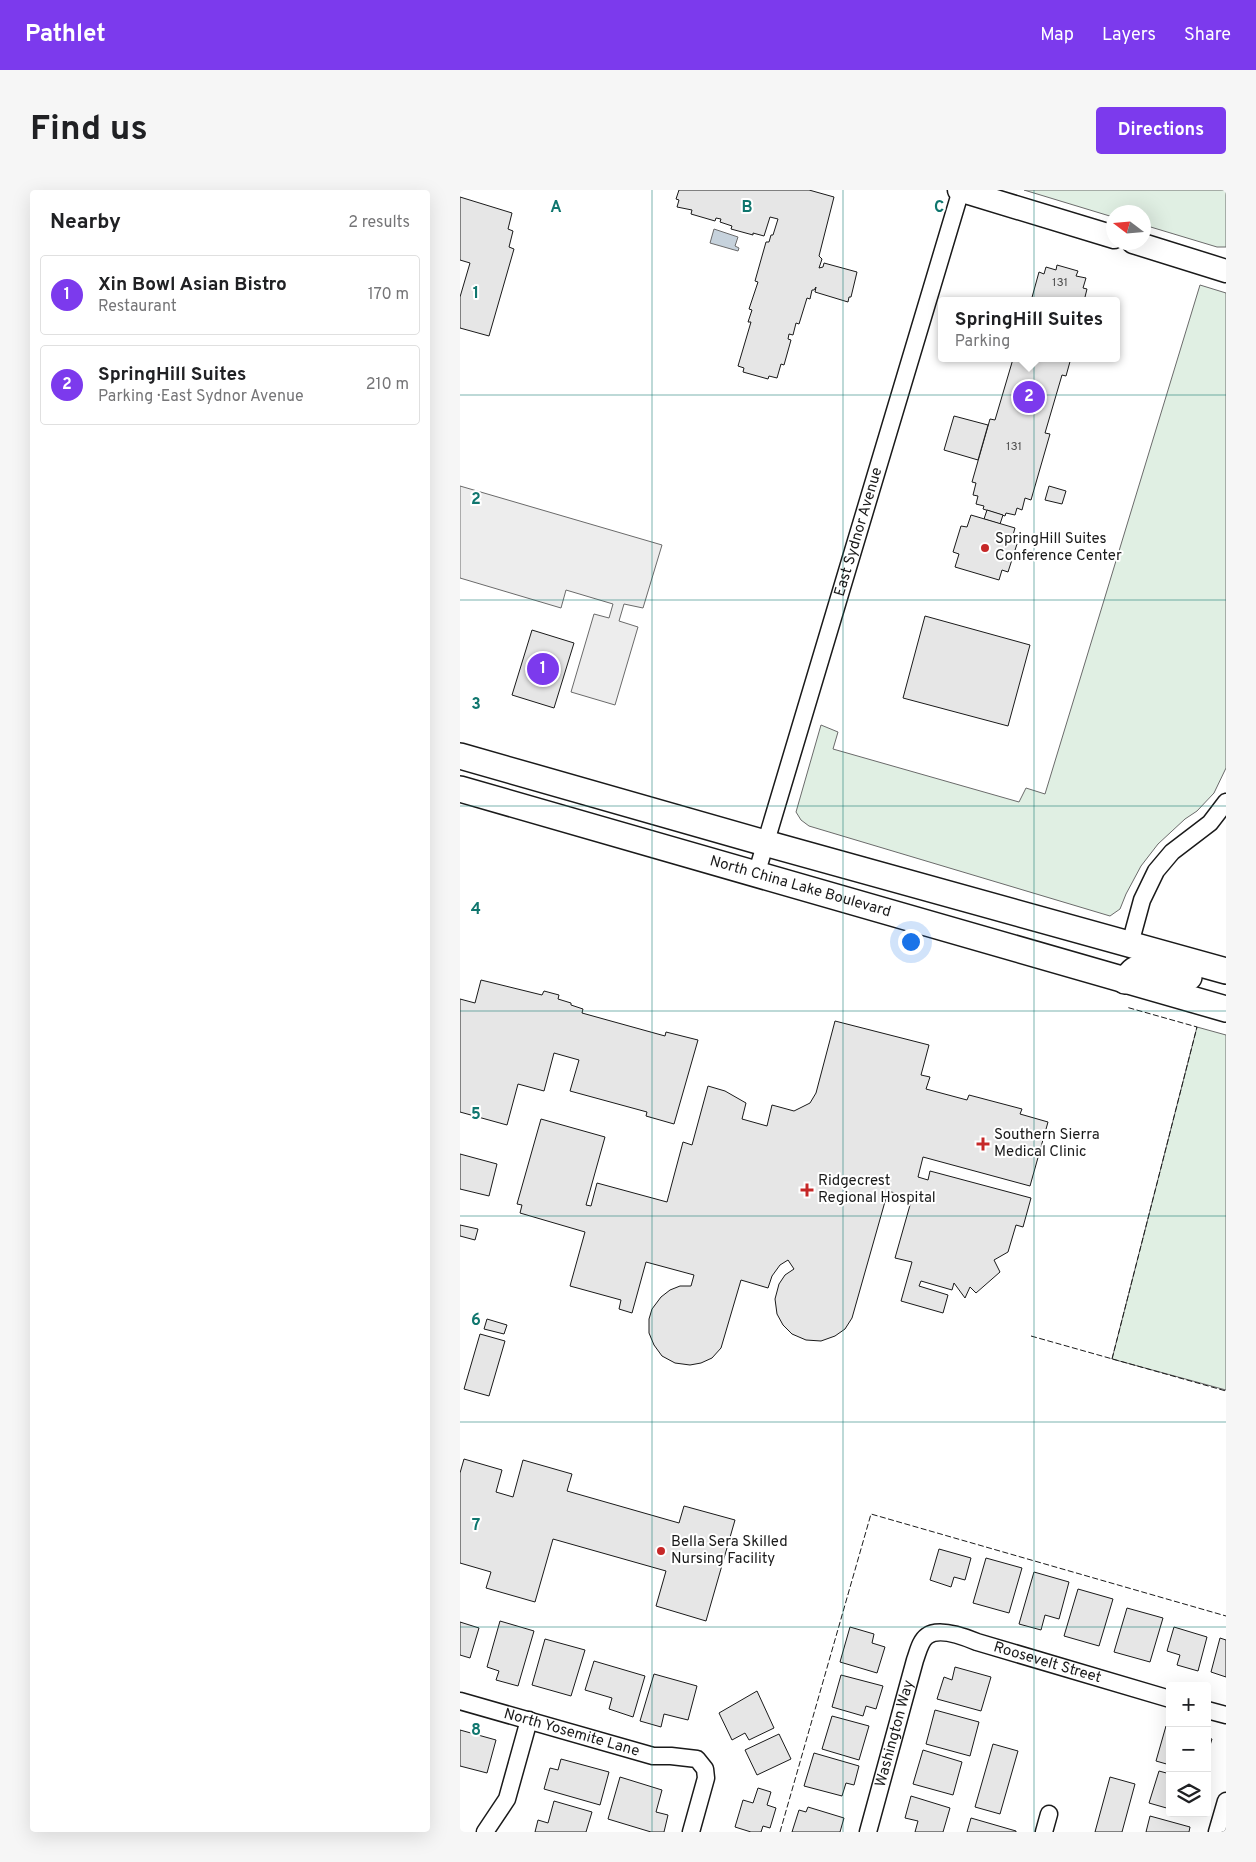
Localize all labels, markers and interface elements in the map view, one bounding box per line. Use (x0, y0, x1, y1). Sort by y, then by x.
text: Pathlet (25, 20, 106, 50)
text: Map (1040, 24, 1074, 47)
text: Layers (1102, 24, 1156, 47)
text: Share (1184, 24, 1231, 47)
button: Directions (1096, 107, 1226, 154)
text: Find us (30, 108, 148, 152)
text: A (550, 198, 562, 218)
text: B (741, 198, 753, 218)
text: C (934, 198, 944, 218)
north arrow (1106, 205, 1151, 250)
text: Nearby (50, 209, 121, 236)
text: 2 results (348, 213, 410, 233)
text: Xin Bowl Asian Bistro (98, 273, 287, 297)
house number: 131 (1052, 275, 1068, 291)
text: 1 (473, 284, 479, 304)
text: 1 (64, 285, 70, 305)
text: 170 m (368, 285, 409, 305)
text: Restaurant (98, 297, 177, 317)
popup (938, 297, 1120, 362)
text: SpringHill Suites (955, 308, 1103, 332)
text: Parking (955, 332, 1010, 352)
text: SpringHill Suites (98, 363, 246, 387)
text: 2 (62, 375, 72, 395)
text: 210 m (366, 375, 409, 395)
pin: 2 (1013, 378, 1045, 416)
text: Parking · East Sydnor Avenue (98, 387, 304, 407)
house number: 131 (1006, 439, 1022, 455)
street label: East Sydnor Avenue (830, 465, 887, 599)
text: 2 (471, 490, 481, 510)
place label: SpringHill Suites Conference Center (995, 530, 1122, 566)
marker: SpringHill Suites Conference Center (979, 542, 991, 554)
pin: 1 (527, 650, 559, 688)
text: 3 (471, 695, 481, 715)
street label: North China Lake Boulevard (707, 852, 893, 922)
text: 4 (471, 900, 481, 920)
your location (898, 929, 924, 955)
text: 5 (471, 1105, 481, 1125)
place label: Southern Sierra Medical Clinic (994, 1126, 1100, 1162)
marker: Southern Sierra Medical Clinic (976, 1137, 990, 1151)
place label: Ridgecrest Regional Hospital (818, 1172, 936, 1208)
marker: Ridgecrest Regional Hospital (800, 1183, 814, 1197)
text: 6 (471, 1311, 481, 1331)
text: 7 (472, 1516, 480, 1536)
place label: Bella Sera Skilled Nursing Facility (671, 1533, 788, 1569)
marker: Bella Sera Skilled Nursing Facility (655, 1545, 667, 1557)
street label: Roosevelt Street (991, 1638, 1103, 1688)
street label: Washington Way (871, 1678, 919, 1789)
map controls (1166, 1682, 1211, 1817)
button: + (1166, 1682, 1211, 1727)
street label: North Yosemite Lane (502, 1704, 642, 1761)
text: 8 (471, 1721, 481, 1741)
button: − (1166, 1727, 1211, 1772)
button: layers (1166, 1772, 1211, 1817)

